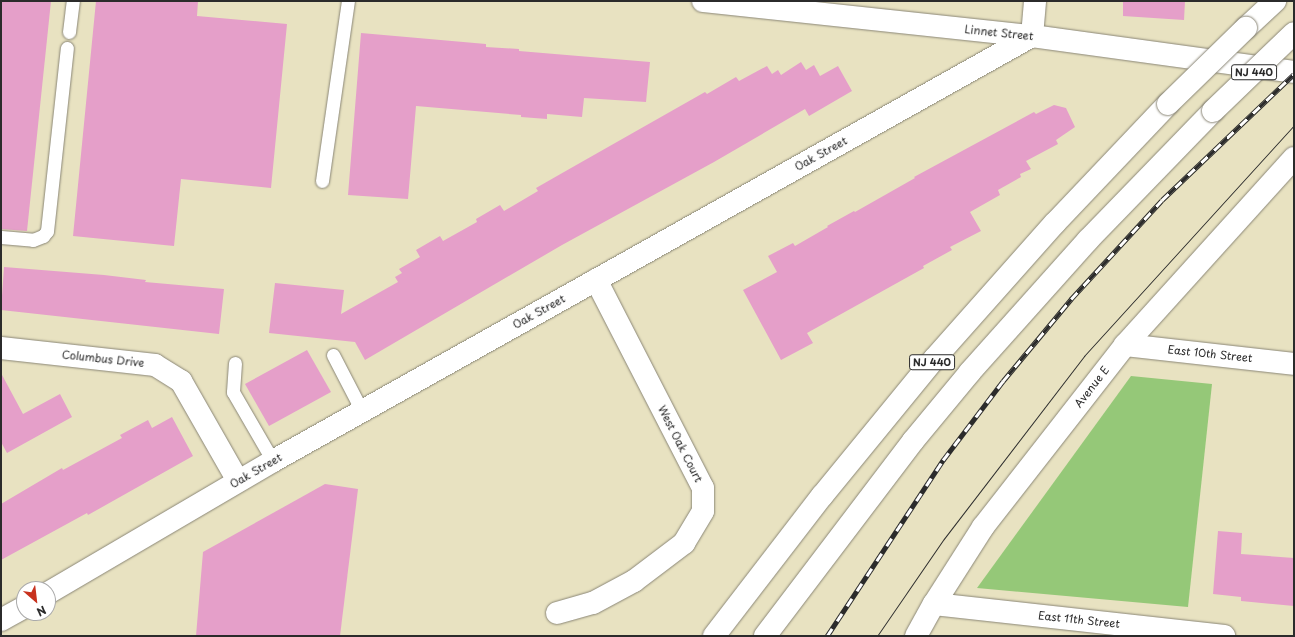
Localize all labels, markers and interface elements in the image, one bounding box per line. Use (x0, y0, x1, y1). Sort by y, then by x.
street label: Linnet Street (964, 23, 1034, 43)
road number: NJ 440 (1230, 64, 1278, 80)
street label: Oak Street (792, 134, 850, 174)
street label: Oak Street (510, 292, 568, 332)
street label: East 10th Street (1167, 343, 1253, 365)
street label: Columbus Drive (61, 348, 145, 370)
road number: NJ 440 (908, 354, 956, 370)
street label: Avenue E (1072, 364, 1112, 410)
street label: West Oak Court (655, 403, 705, 485)
street label: Oak Street (227, 451, 285, 491)
north arrow (16, 581, 56, 621)
text: N (34, 602, 49, 621)
street label: East 11th Street (1037, 609, 1121, 631)

